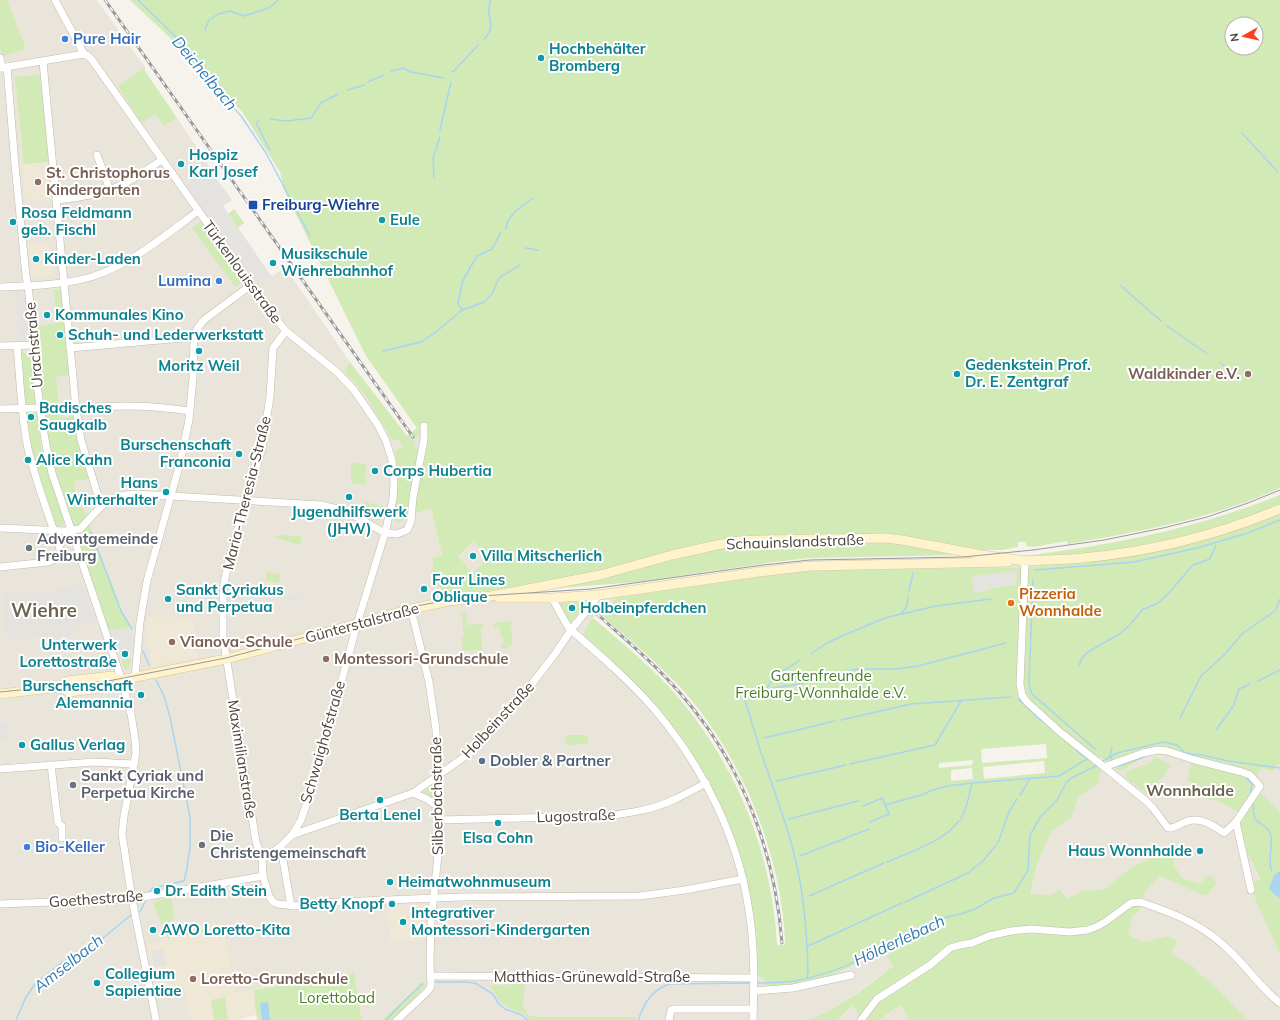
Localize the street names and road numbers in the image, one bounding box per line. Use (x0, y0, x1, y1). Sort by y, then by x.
street label: Türkenlouisstraße (199, 216, 286, 327)
street label: Urachstraße (20, 301, 47, 389)
street label: Maria-Theresia-Straße (218, 414, 275, 572)
street label: Schauinslandstraße (726, 530, 864, 553)
street label: Günterstalstraße (303, 598, 421, 647)
street label: Holbeinstraße (457, 677, 538, 762)
street label: Schwaighofstraße (296, 678, 349, 805)
street label: Maximilianstraße (224, 698, 261, 820)
street label: Silberbachstraße (426, 737, 447, 855)
street label: Lugostraße (536, 805, 616, 826)
street label: Goethestraße (48, 886, 144, 911)
street label: Matthias-Grünewald-Straße (494, 967, 690, 986)

